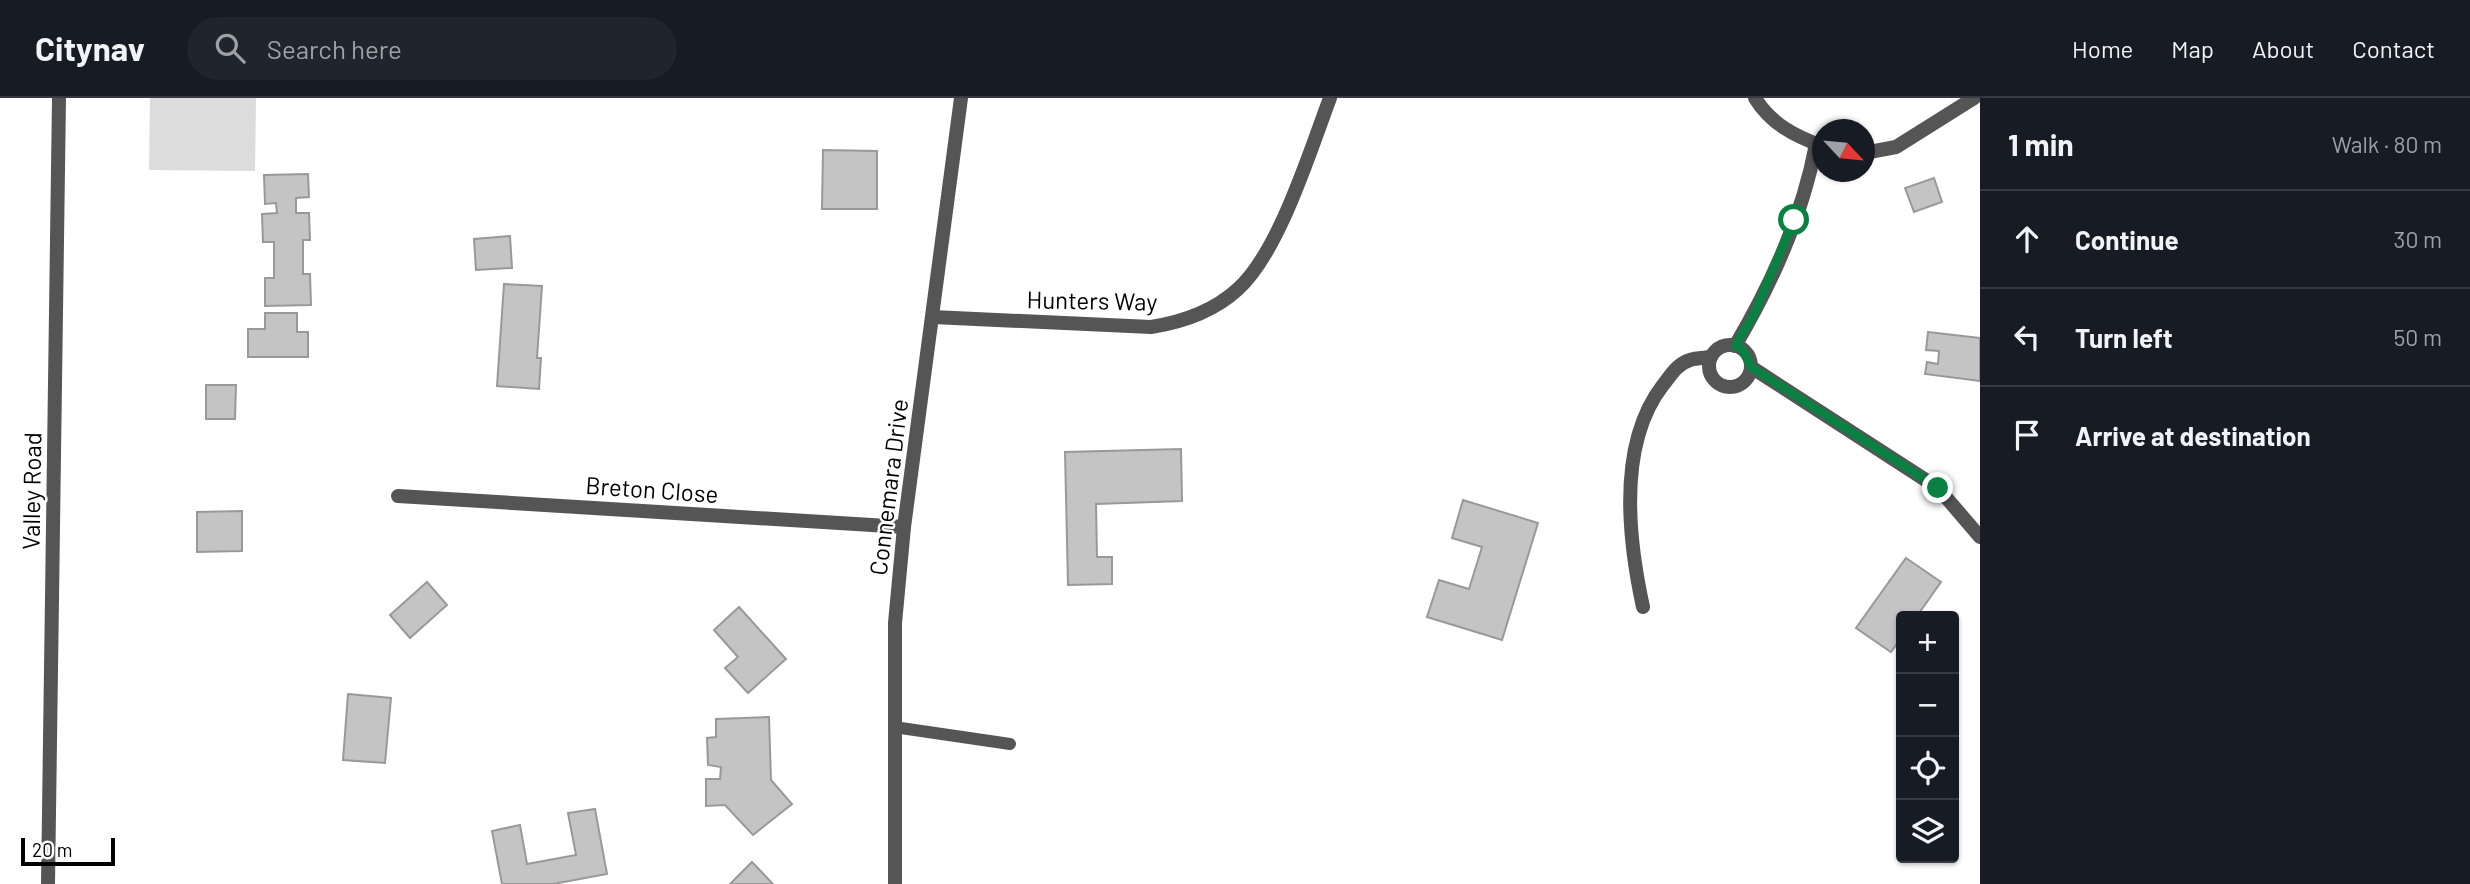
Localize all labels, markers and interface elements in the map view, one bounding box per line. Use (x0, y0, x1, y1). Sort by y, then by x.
search box (187, 17, 677, 80)
text: Citynav (35, 28, 145, 68)
icon: search (211, 29, 249, 67)
text: Search here (267, 33, 402, 64)
text: Home (2072, 34, 2133, 63)
text: Map (2171, 34, 2214, 63)
text: About (2252, 34, 2314, 63)
text: Contact (2352, 34, 2435, 63)
north arrow (1812, 119, 1875, 182)
text: 1 min (2008, 126, 2074, 162)
text: Walk · 80 m (2332, 130, 2442, 158)
route start (1778, 204, 1809, 235)
icon: ahead (2008, 220, 2046, 258)
text: Continue (2075, 224, 2179, 255)
text: 30 m (2394, 225, 2442, 253)
street label: Hunters Way (1026, 284, 1158, 316)
icon: left (2008, 318, 2046, 356)
text: Turn left (2075, 322, 2173, 353)
text: 50 m (2394, 323, 2442, 351)
street label: Connemara Drive (863, 397, 913, 577)
icon: arrive (2008, 416, 2046, 454)
text: Arrive at destination (2075, 420, 2311, 451)
street label: Valley Road (15, 432, 47, 550)
street label: Breton Close (585, 470, 719, 508)
route end (1922, 472, 1953, 503)
map controls (1896, 611, 1959, 863)
button: + (1896, 611, 1959, 674)
button: − (1896, 674, 1959, 737)
button: locate (1896, 737, 1959, 800)
button: layers (1896, 800, 1959, 863)
scale bar (21, 835, 116, 867)
text: 20 m (32, 838, 72, 861)

